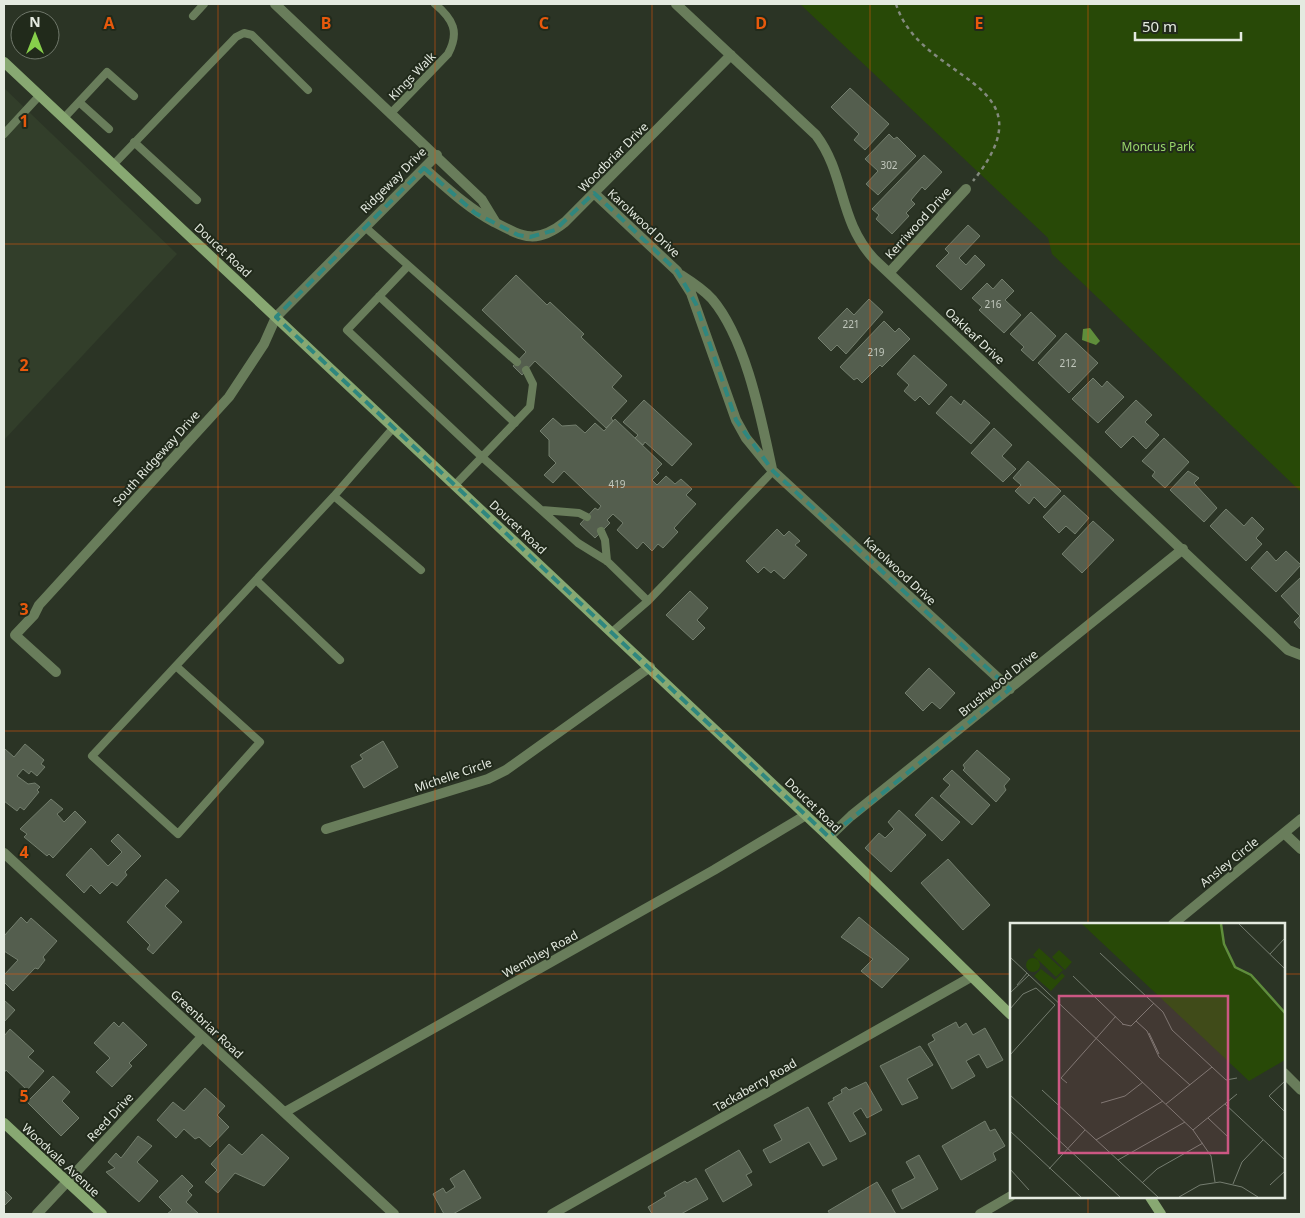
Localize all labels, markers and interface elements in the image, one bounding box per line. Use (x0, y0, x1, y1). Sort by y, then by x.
north arrow (10, 10, 60, 60)
scale bar (1135, 10, 1241, 42)
text: N (29, 12, 41, 31)
text: A (103, 12, 115, 34)
text: B (321, 12, 331, 34)
text: C (539, 12, 549, 34)
text: D (755, 12, 767, 34)
text: E (975, 12, 984, 34)
text: 50 m (1142, 16, 1177, 36)
street label: Kings Walk (385, 48, 440, 104)
text: 1 (19, 110, 29, 132)
street label: Woodbriar Drive (574, 118, 652, 196)
park label: Moncus Park (1122, 138, 1195, 155)
street label: Ridgeway Drive (356, 143, 430, 217)
house number: 302 (880, 158, 898, 172)
street label: Kerriwood Drive (881, 183, 955, 263)
street label: Karolwood Drive (604, 185, 684, 261)
street label: Doucet Road (191, 219, 255, 281)
house number: 216 (984, 297, 1002, 311)
street label: Oakleaf Drive (941, 304, 1009, 368)
house number: 221 (842, 317, 860, 331)
house number: 219 (867, 345, 885, 359)
text: 2 (19, 354, 29, 376)
house number: 212 (1059, 356, 1077, 370)
street label: South Ridgeway Drive (109, 406, 204, 509)
house number: 419 (608, 477, 626, 491)
street label: Doucet Road (486, 496, 550, 558)
street label: Karolwood Drive (860, 533, 940, 609)
text: 3 (19, 598, 29, 620)
street label: Brushwood Drive (955, 646, 1041, 720)
street label: Michelle Circle (412, 754, 494, 796)
street label: Doucet Road (781, 774, 845, 836)
street label: Ansley Circle (1196, 833, 1262, 891)
text: 4 (19, 841, 29, 863)
inset map (1010, 923, 1285, 1198)
street label: Wembley Road (499, 926, 581, 982)
street label: Greenbriar Road (167, 986, 247, 1062)
street label: Tackaberry Road (710, 1054, 800, 1116)
text: 5 (19, 1085, 29, 1107)
street label: Reed Drive (83, 1089, 137, 1145)
street label: Woodvale Avenue (18, 1119, 104, 1201)

